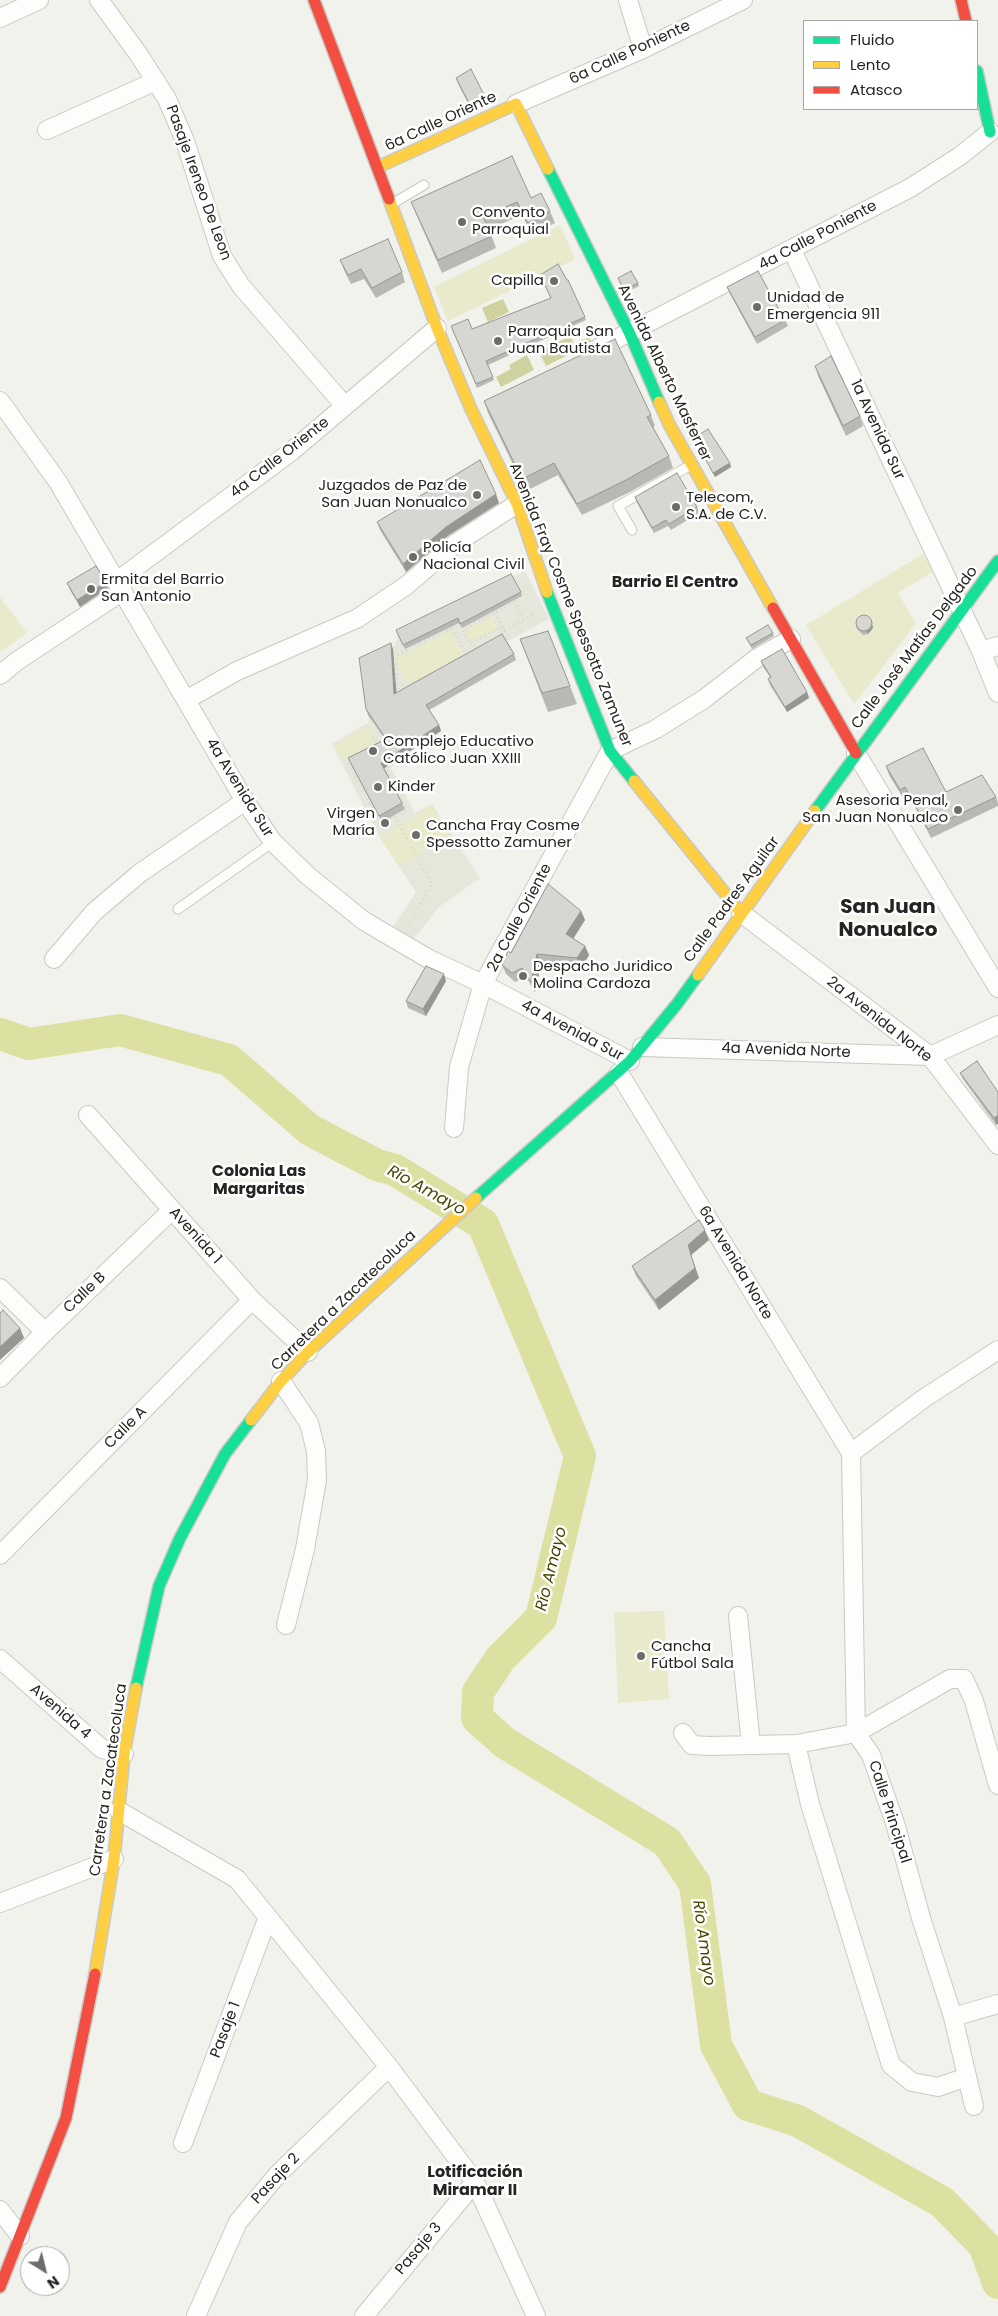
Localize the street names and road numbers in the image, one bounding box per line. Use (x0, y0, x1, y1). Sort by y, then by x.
street label: 6a Calle Poniente (567, 17, 693, 89)
street label: 6a Calle Oriente (382, 88, 500, 156)
street label: Pasaje Ireneo De Leon (162, 103, 234, 263)
street label: 4a Calle Poniente (756, 197, 880, 275)
street label: Avenida Alberto Masferrer (613, 282, 715, 464)
street label: 1a Avenida Sur (846, 377, 908, 483)
street label: 4a Calle Oriente (227, 414, 333, 502)
street label: Avenida Fray Cosme Spessotto Zamuner (505, 460, 635, 750)
street label: Calle José Matías Delgado (848, 563, 982, 733)
street label: 4a Avenida Sur (201, 735, 277, 841)
street label: Calle Padres Aguilar (680, 834, 784, 966)
street label: 2a Calle Oriente (484, 861, 556, 975)
street label: 2a Avenida Norte (823, 973, 935, 1067)
street label: 4a Avenida Sur (518, 997, 626, 1065)
street label: 4a Avenida Norte (721, 1040, 851, 1062)
street label: 6a Avenida Norte (694, 1203, 776, 1323)
street label: Avenida 1 (165, 1204, 225, 1268)
street label: Carretera a Zacatecoluca (268, 1227, 420, 1375)
street label: Calle B (60, 1269, 110, 1317)
street label: Calle A (101, 1403, 151, 1453)
street label: Avenida 4 (26, 1681, 94, 1743)
street label: Carretera a Zacatecoluca (87, 1683, 131, 1877)
street label: Calle Principal (864, 1758, 914, 1866)
street label: Pasaje 1 (207, 1999, 245, 2061)
street label: Pasaje 2 (248, 2150, 304, 2208)
street label: Pasaje 3 (392, 2219, 446, 2279)

